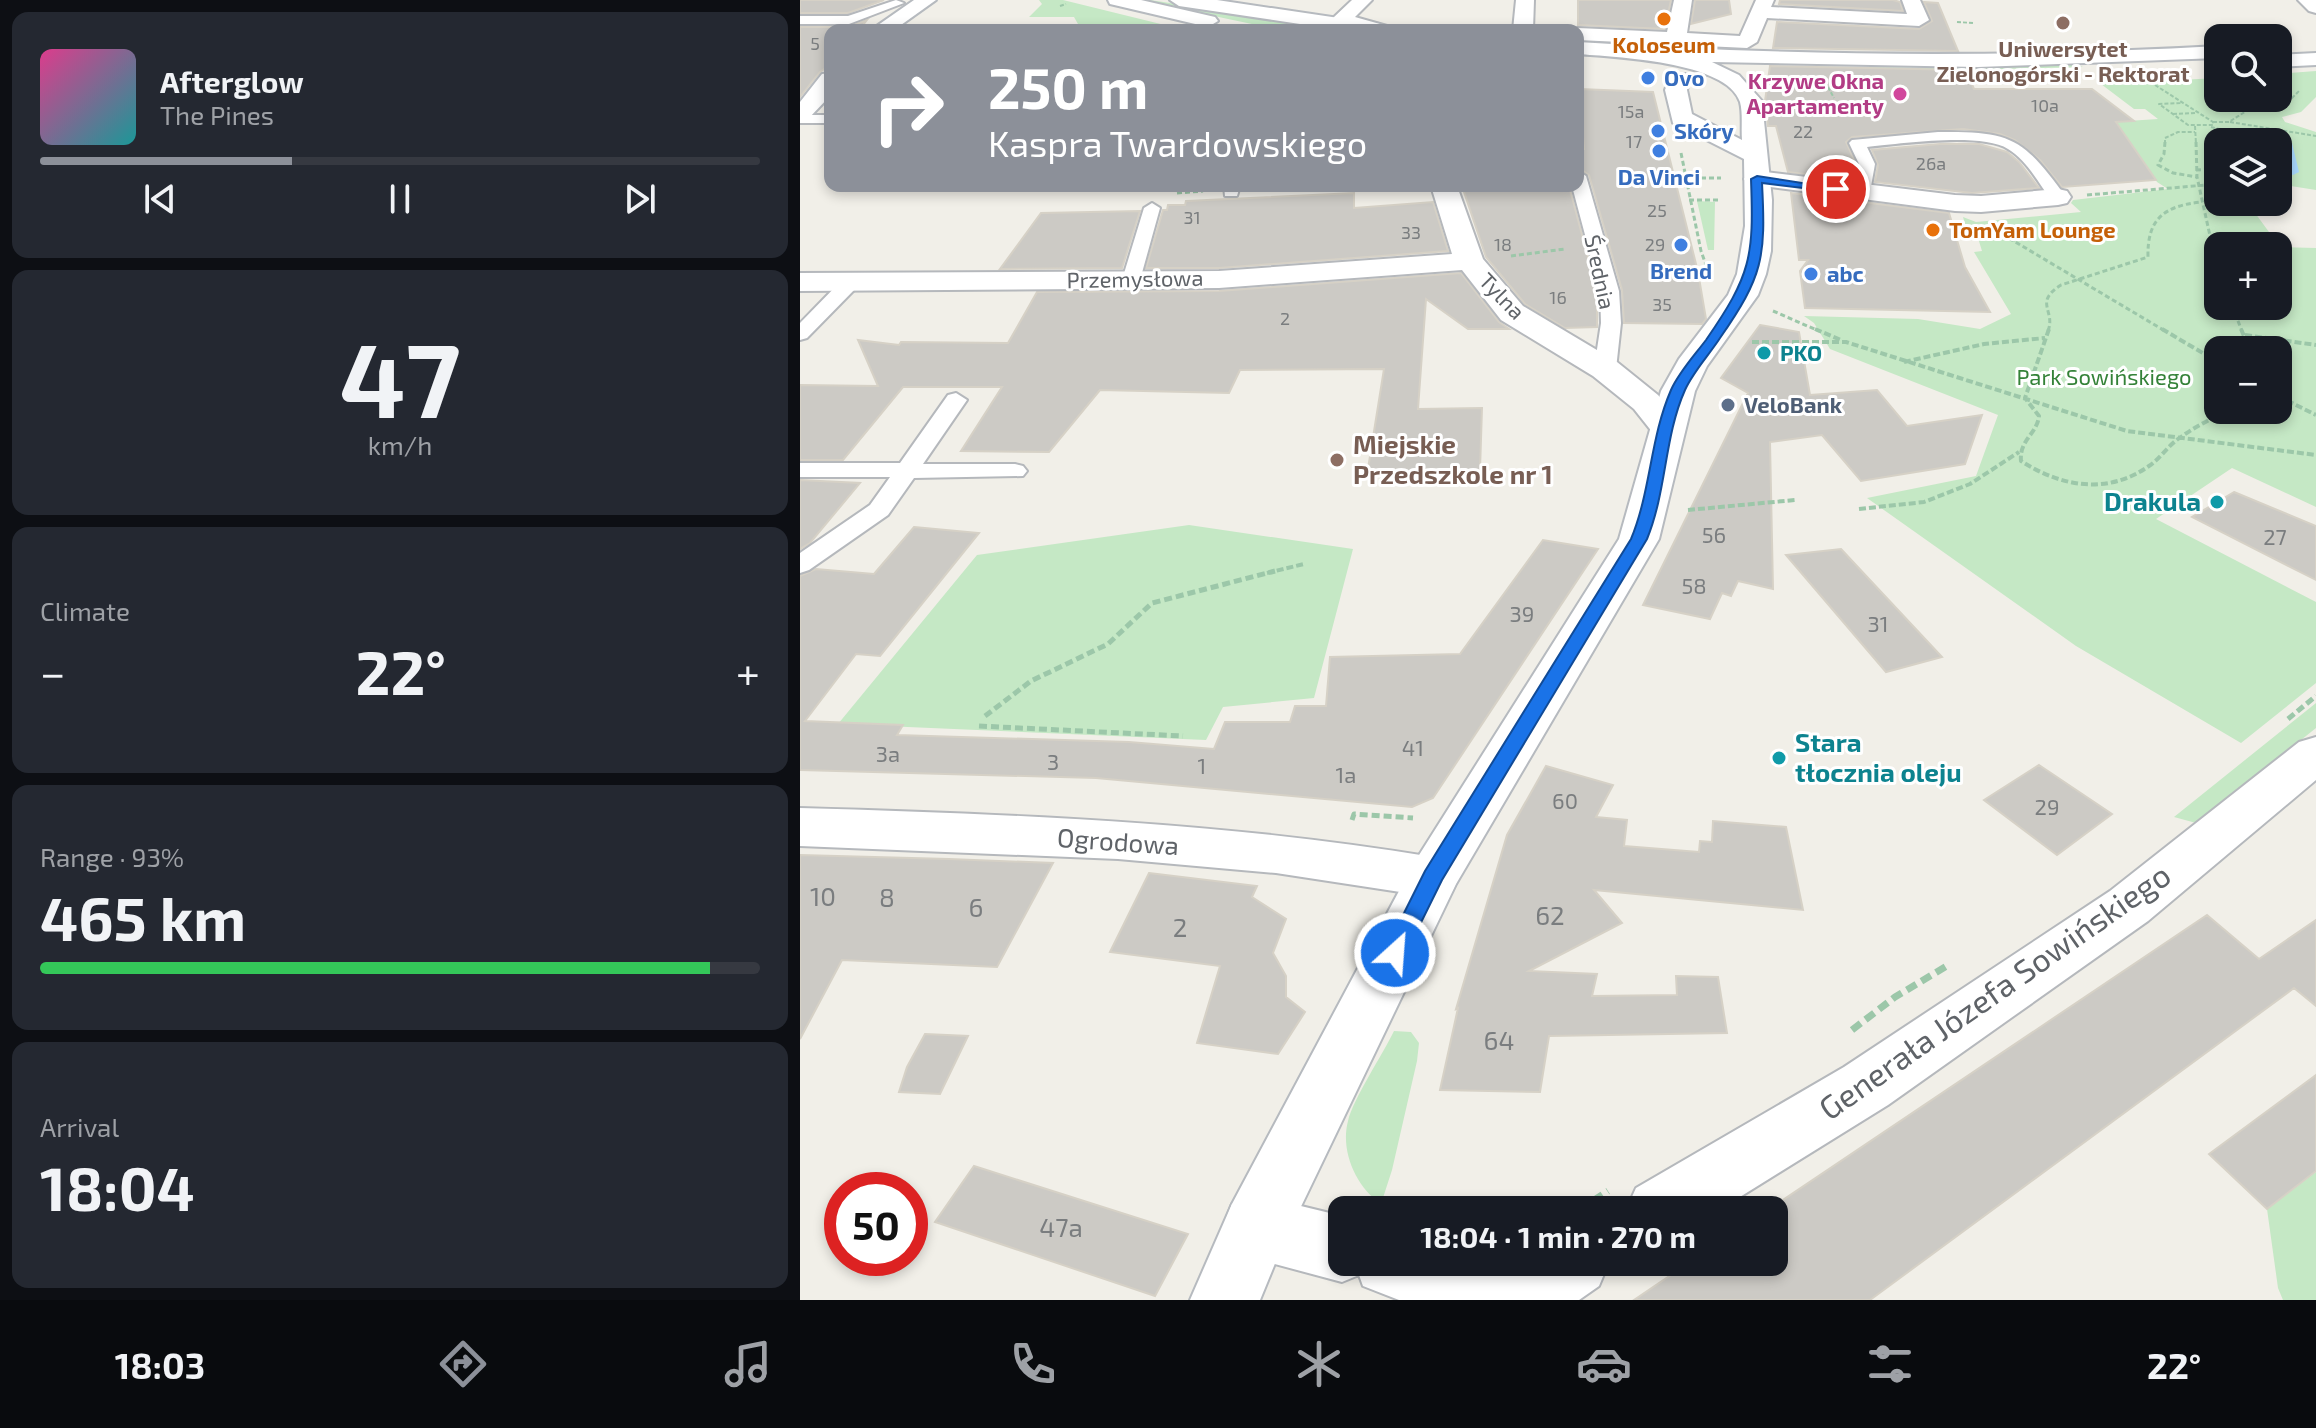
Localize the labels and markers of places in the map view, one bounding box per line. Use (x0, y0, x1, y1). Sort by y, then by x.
marker: Koloseum (1655, 10, 1673, 28)
marker: Uniwersytet Zielonogórski - Rektorat (2054, 14, 2072, 32)
place label: Koloseum (1612, 31, 1716, 57)
place label: Uniwersytet Zielonogórski - Rektorat (1936, 35, 2190, 86)
place label: Ovo (1664, 64, 1704, 90)
place label: Krzywe Okna Apartamenty (1746, 67, 1885, 119)
marker: Ovo (1639, 69, 1657, 87)
marker: Krzywe Okna Apartamenty (1891, 85, 1909, 103)
place label: Skóry (1674, 117, 1734, 144)
marker: Skóry (1649, 122, 1667, 140)
marker: Da Vinci (1650, 142, 1668, 160)
pin (1802, 155, 1870, 223)
place label: Da Vinci (1618, 163, 1700, 189)
place label: TomYam Lounge (1949, 216, 2116, 242)
marker: TomYam Lounge (1924, 221, 1942, 239)
marker: Brend (1672, 236, 1690, 254)
place label: Brend (1650, 257, 1712, 283)
place label: abc (1827, 260, 1864, 286)
marker: abc (1802, 265, 1820, 283)
place label: PKO (1780, 339, 1822, 365)
marker: PKO (1755, 344, 1773, 362)
place label: VeloBank (1744, 391, 1843, 417)
marker: VeloBank (1719, 396, 1737, 414)
place label: Miejskie Przedszkole nr 1 (1353, 428, 1553, 489)
marker: Miejskie Przedszkole nr 1 (1328, 451, 1346, 469)
place label: Drakula (2104, 485, 2201, 516)
marker: Drakula (2208, 493, 2226, 511)
place label: Stara tłocznia oleju (1795, 726, 1962, 787)
marker: Stara tłocznia oleju (1770, 749, 1788, 767)

